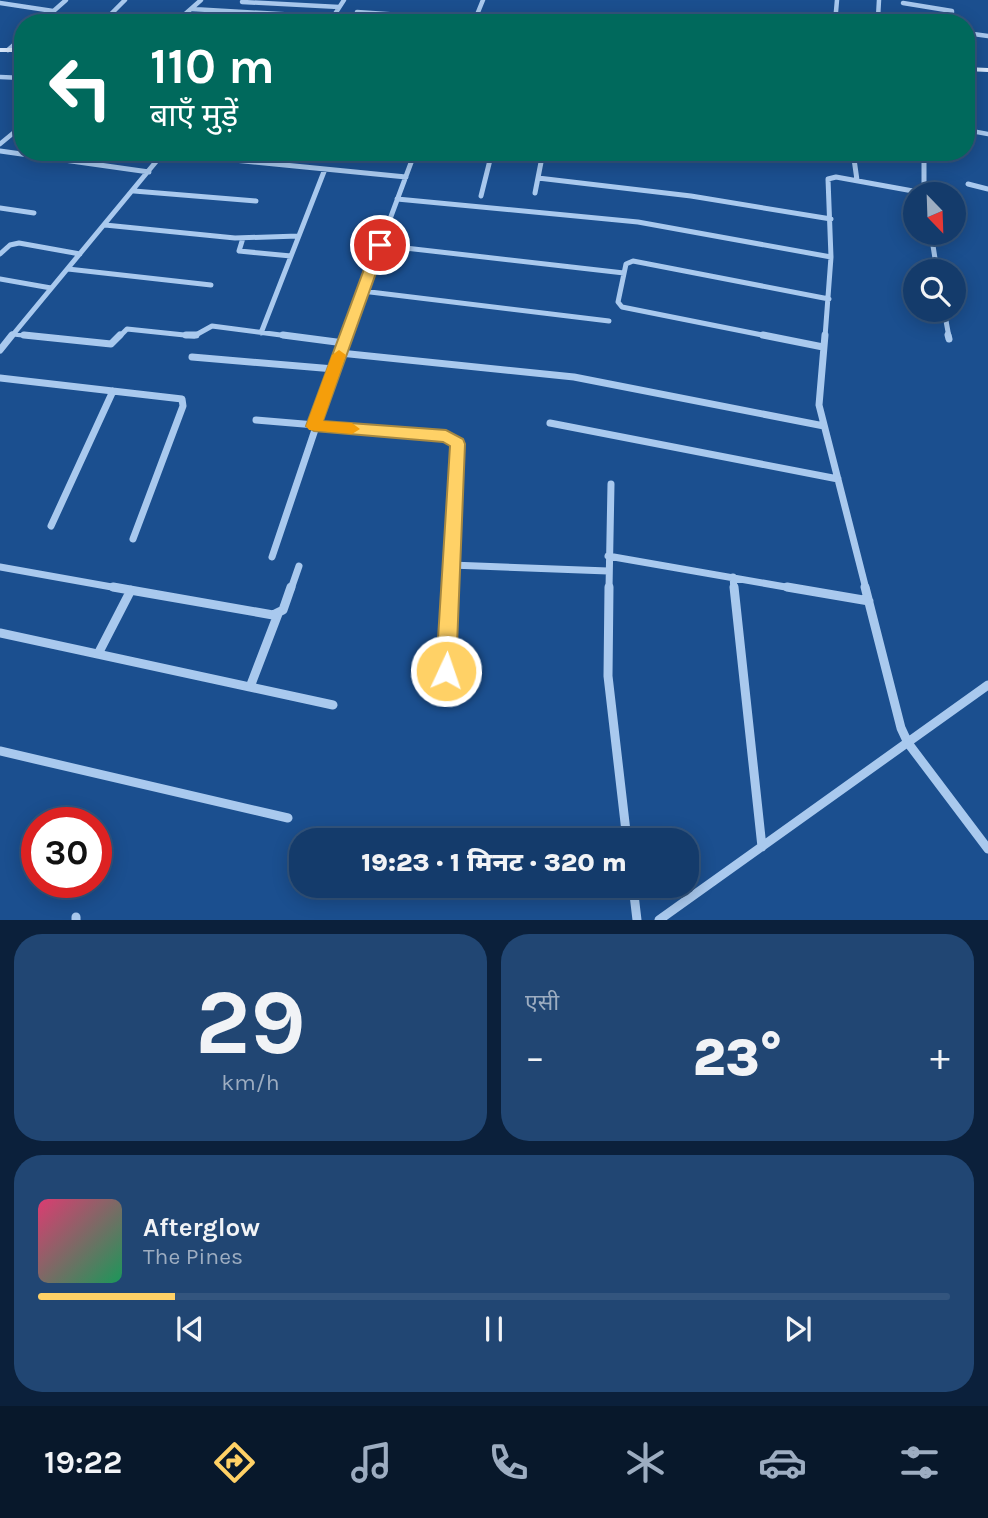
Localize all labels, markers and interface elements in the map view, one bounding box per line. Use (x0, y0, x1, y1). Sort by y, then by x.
text: 110 m (150, 38, 275, 95)
icon: left (35, 42, 126, 133)
text: बाएँ मुड़ें (150, 97, 238, 134)
north arrow (903, 182, 966, 245)
map controls (903, 182, 966, 322)
pin (350, 215, 410, 275)
icon: arrive (361, 226, 399, 264)
button: search (903, 259, 966, 322)
position arrow (409, 634, 483, 708)
speed limit sign: 30 (21, 807, 112, 898)
text: 19:23 · 1 मिनट · 320 m (361, 847, 627, 878)
text: 29 (195, 970, 306, 1076)
text: एसी (525, 989, 559, 1016)
text: 23° (693, 1027, 782, 1088)
text: − (525, 1035, 545, 1080)
text: + (930, 1035, 950, 1080)
text: km/h (221, 1069, 280, 1096)
text: Afterglow (143, 1212, 260, 1243)
text: The Pines (143, 1243, 243, 1270)
icon: previous (171, 1310, 209, 1348)
icon: pause (475, 1310, 513, 1348)
icon: next (779, 1310, 817, 1348)
icon: directions (210, 1438, 259, 1487)
icon: music (347, 1438, 396, 1487)
icon: phone (484, 1438, 533, 1487)
icon: climate (621, 1438, 670, 1487)
icon: car (758, 1438, 807, 1487)
icon: filters (895, 1438, 944, 1487)
text: 19:22 (44, 1444, 122, 1481)

